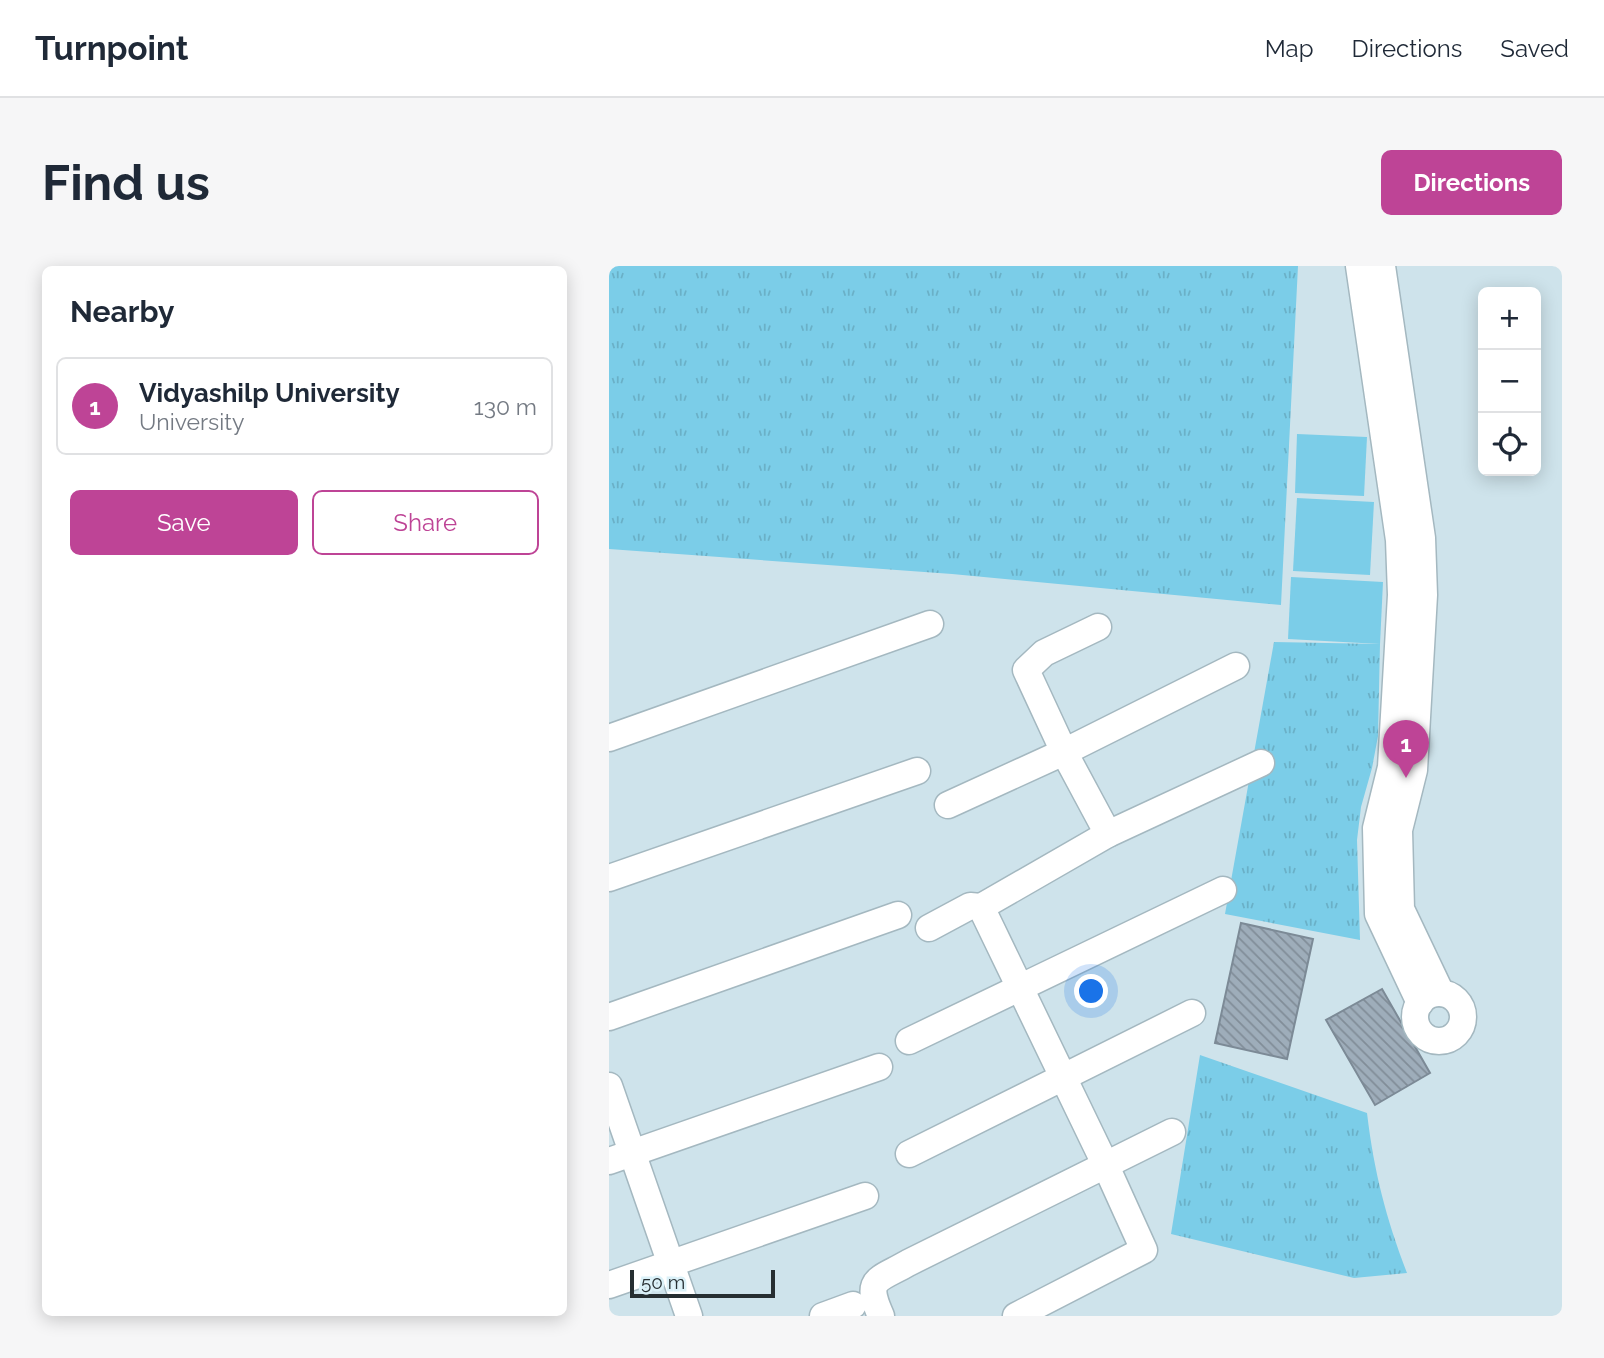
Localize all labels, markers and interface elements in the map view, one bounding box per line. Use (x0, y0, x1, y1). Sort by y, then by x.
text: Turnpoint (35, 29, 188, 68)
text: Map (1265, 34, 1314, 63)
text: Directions (1352, 34, 1462, 63)
text: Saved (1500, 34, 1569, 63)
button: Directions (1381, 150, 1562, 215)
text: Find us (42, 154, 210, 211)
map controls (1478, 287, 1541, 476)
button: + (1478, 287, 1541, 350)
text: Nearby (70, 294, 174, 329)
button: − (1478, 350, 1541, 413)
text: Vidyashilp University (139, 378, 400, 408)
text: 1 (89, 393, 101, 420)
text: 130 m (474, 393, 537, 420)
text: University (139, 408, 244, 435)
button: locate (1478, 413, 1541, 476)
button: Save (70, 490, 298, 555)
button: Share (312, 490, 539, 555)
pin: 1 (1383, 720, 1429, 778)
your location (1074, 974, 1108, 1008)
scale bar (630, 1267, 775, 1299)
text: 50 m (641, 1271, 685, 1293)

